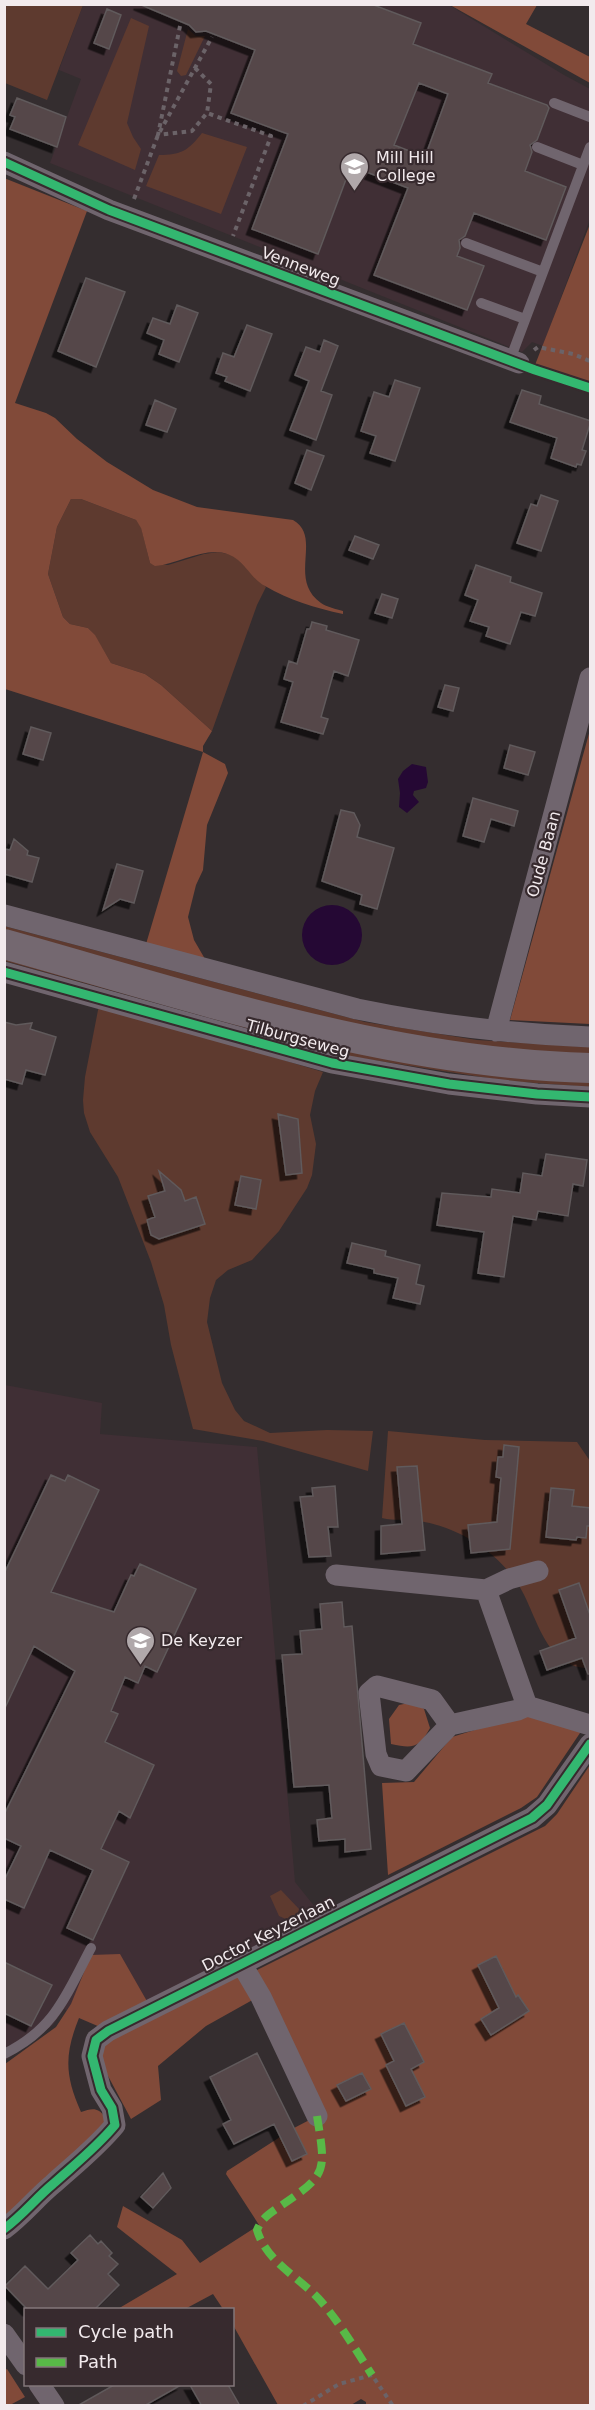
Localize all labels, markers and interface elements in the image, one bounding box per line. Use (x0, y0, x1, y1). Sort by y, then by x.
place label: Mill Hill College (376, 148, 436, 185)
school or university icon: Mill Hill College (339, 150, 371, 192)
street label: Venneweg (259, 243, 343, 290)
street label: Oude Baan (523, 809, 564, 899)
street label: Tilburgseweg (243, 1015, 352, 1061)
school or university icon: De Keyzer (124, 1624, 156, 1666)
place label: De Keyzer (161, 1631, 243, 1650)
street label: Doctor Keyzerlaan (199, 1892, 338, 1975)
legend (24, 2308, 234, 2386)
text: Cycle path (78, 2321, 174, 2342)
text: Path (78, 2351, 118, 2372)

